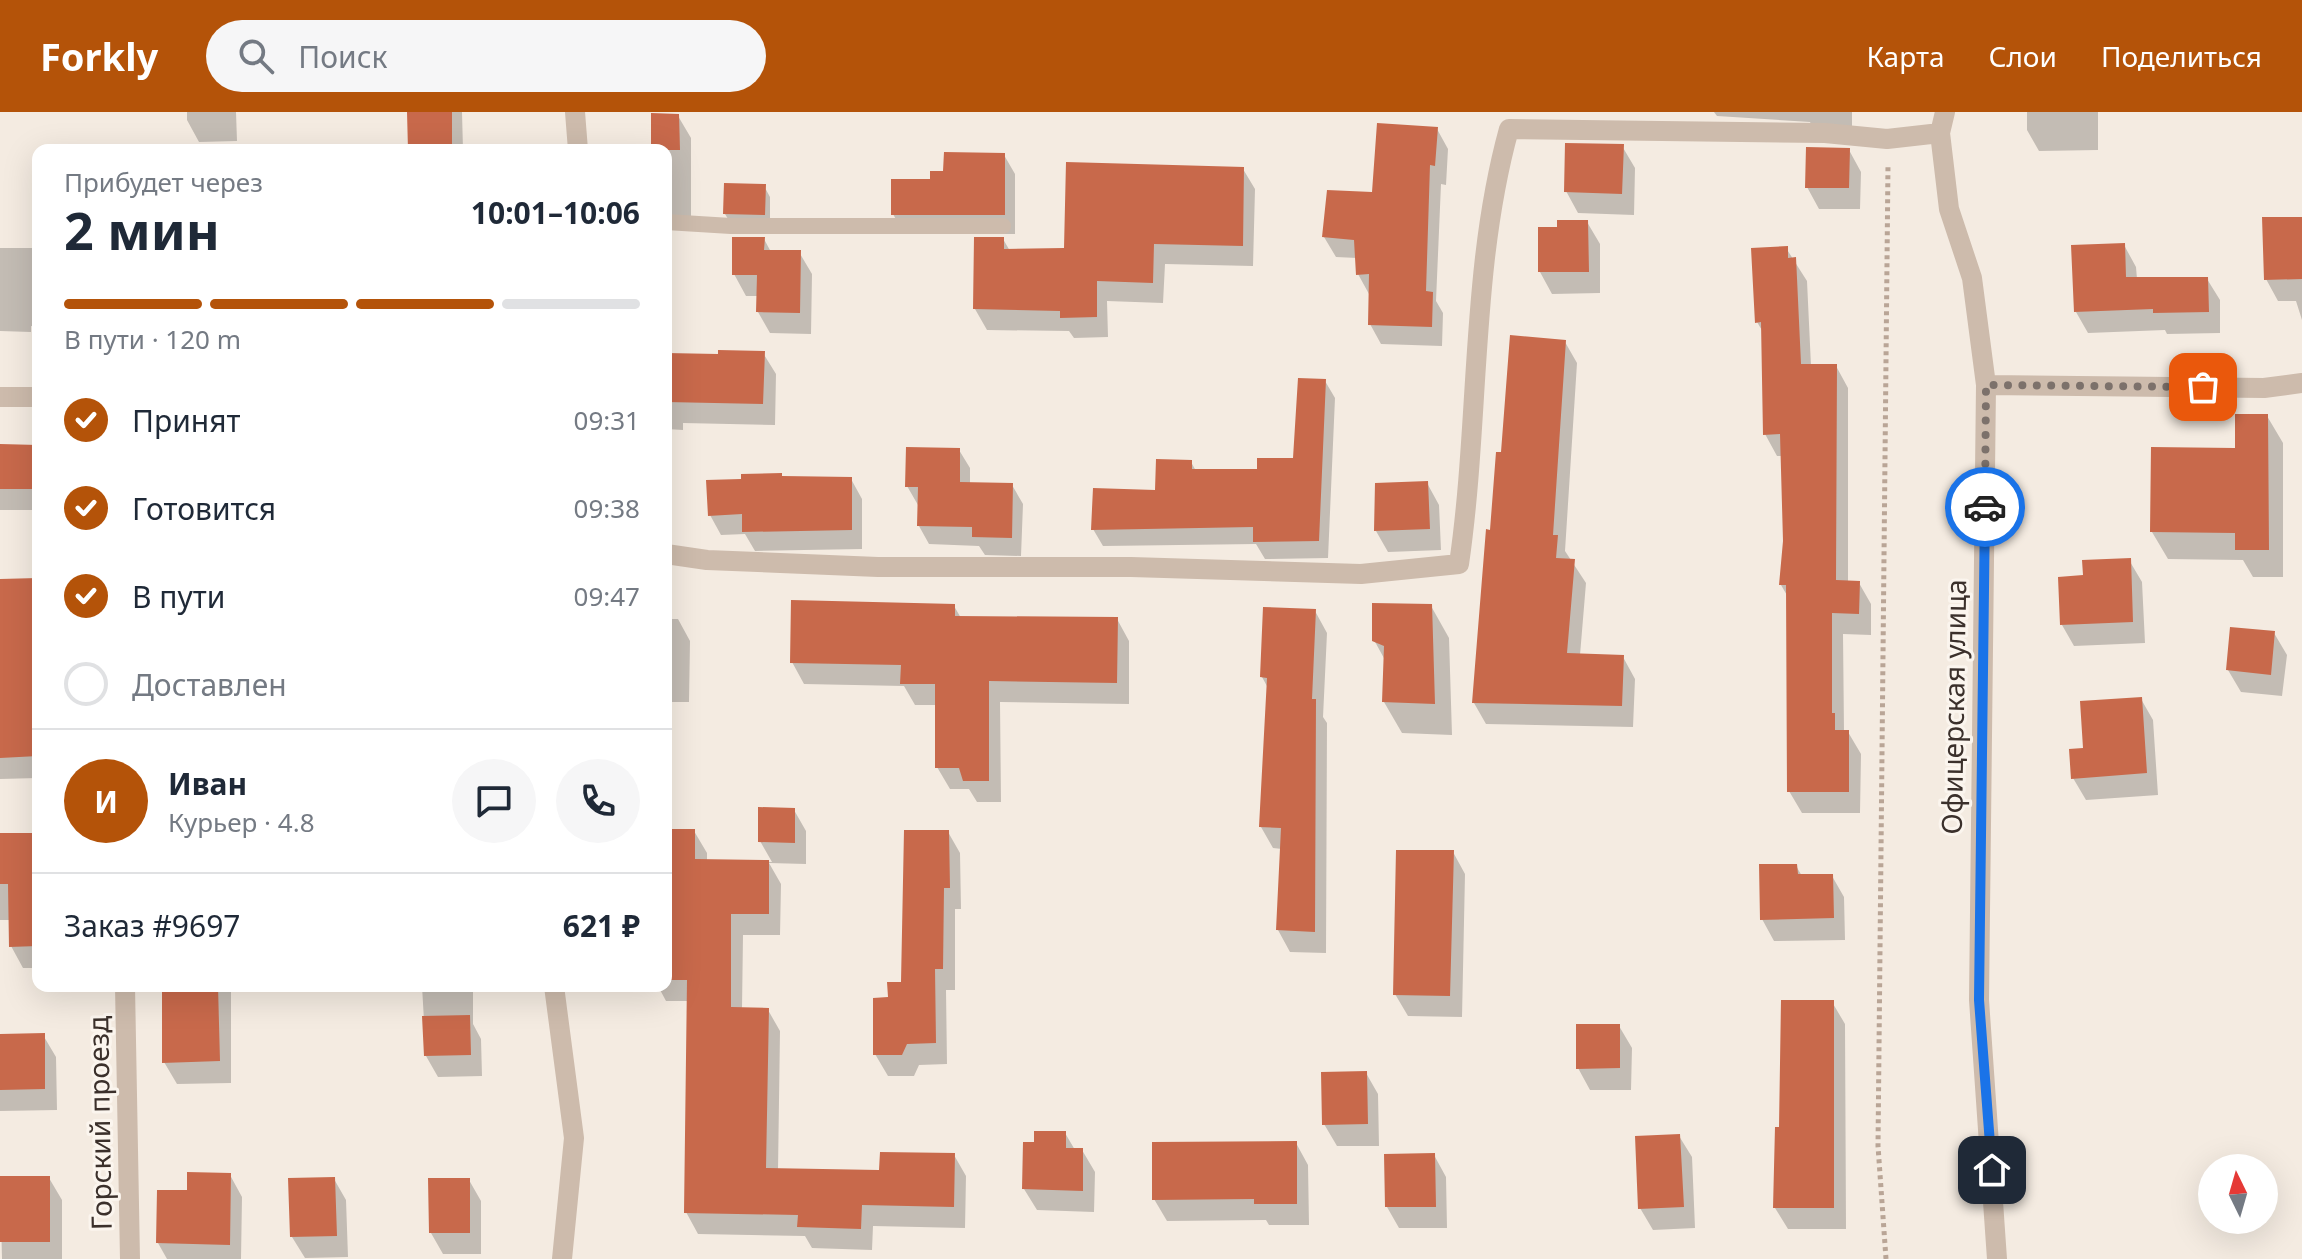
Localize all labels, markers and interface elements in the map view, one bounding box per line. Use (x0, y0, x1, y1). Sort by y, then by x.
search box (206, 20, 766, 92)
text: Forkly (40, 30, 158, 82)
icon: search (234, 34, 278, 78)
text: Поиск (298, 36, 387, 77)
text: Карта (1866, 37, 1945, 75)
text: Слои (1989, 37, 2057, 75)
text: Поделиться (2101, 37, 2262, 75)
text: Прибудет через (64, 164, 263, 200)
text: 10:01–10:06 (471, 192, 640, 233)
text: 2 мин (64, 194, 220, 265)
text: В пути · 120 m (64, 321, 241, 357)
pin (2169, 353, 2237, 421)
icon: bag (2181, 365, 2225, 409)
icon: check (64, 398, 108, 442)
text: Принят (132, 400, 241, 441)
text: 09:31 (574, 402, 640, 438)
courier (1945, 467, 2025, 547)
icon: car (1963, 485, 2007, 529)
icon: check (64, 486, 108, 530)
text: Готовится (132, 488, 276, 529)
text: 09:38 (574, 490, 640, 526)
icon: check (64, 574, 108, 618)
text: В пути (132, 576, 225, 617)
text: 09:47 (574, 578, 640, 614)
street label: Офицерская улица (1932, 579, 1974, 835)
text: Доставлен (132, 664, 287, 705)
button: chat (452, 759, 536, 843)
button: phone (556, 759, 640, 843)
text: Иван (168, 763, 247, 804)
text: И (94, 781, 118, 822)
text: Курьер · 4.8 (168, 804, 315, 840)
text: Заказ #9697 (64, 905, 240, 946)
text: 621 ₽ (563, 905, 640, 946)
street label: Горский проезд (78, 1016, 120, 1230)
pin (1958, 1136, 2026, 1204)
icon: home (1970, 1148, 2014, 1192)
north arrow (2198, 1154, 2278, 1234)
map controls (2198, 1154, 2278, 1234)

